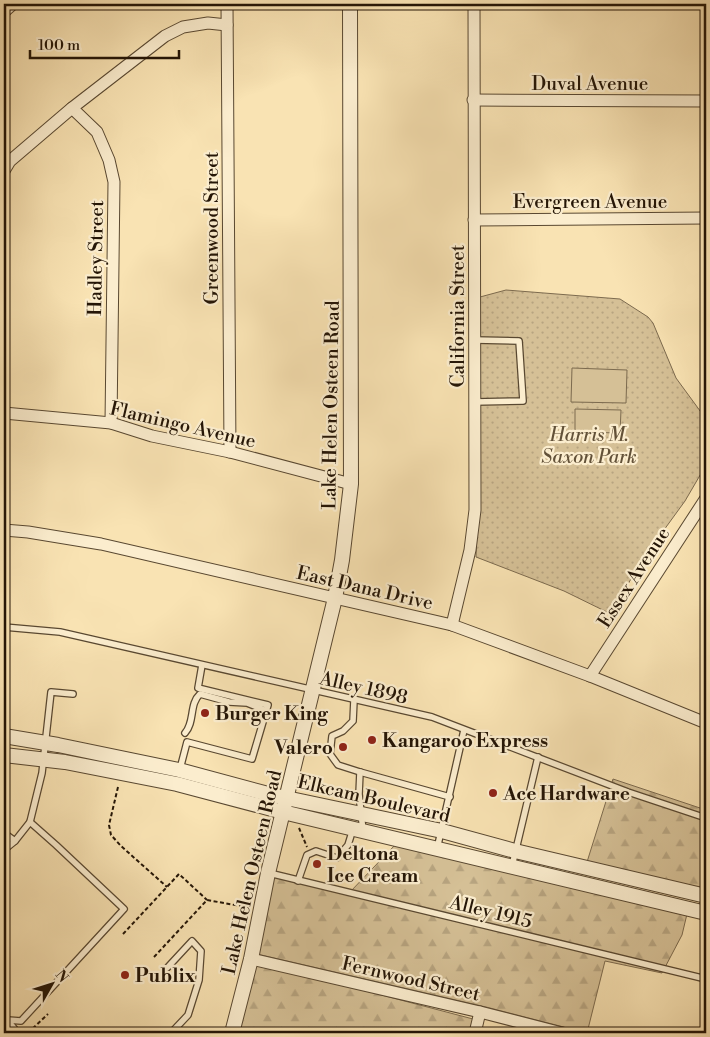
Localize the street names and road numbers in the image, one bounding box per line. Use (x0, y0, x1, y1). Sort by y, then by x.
street label: Duval Avenue (532, 72, 648, 96)
street label: Greenwood Street (200, 151, 224, 305)
street label: Evergreen Avenue (513, 190, 667, 214)
street label: Hadley Street (83, 200, 109, 316)
street label: California Street (446, 244, 470, 387)
street label: Lake Helen Osteen Road (317, 300, 345, 510)
street label: Flamingo Avenue (107, 397, 258, 453)
street label: Essex Avenue (592, 523, 675, 632)
street label: East Dana Drive (294, 561, 435, 615)
street label: Alley 1898 (316, 666, 410, 710)
street label: Lake Helen Osteen Road (217, 767, 287, 977)
street label: Elkcam Boulevard (295, 770, 453, 828)
street label: Alley 1915 (446, 890, 534, 934)
street label: Fernwood Street (339, 951, 483, 1007)

